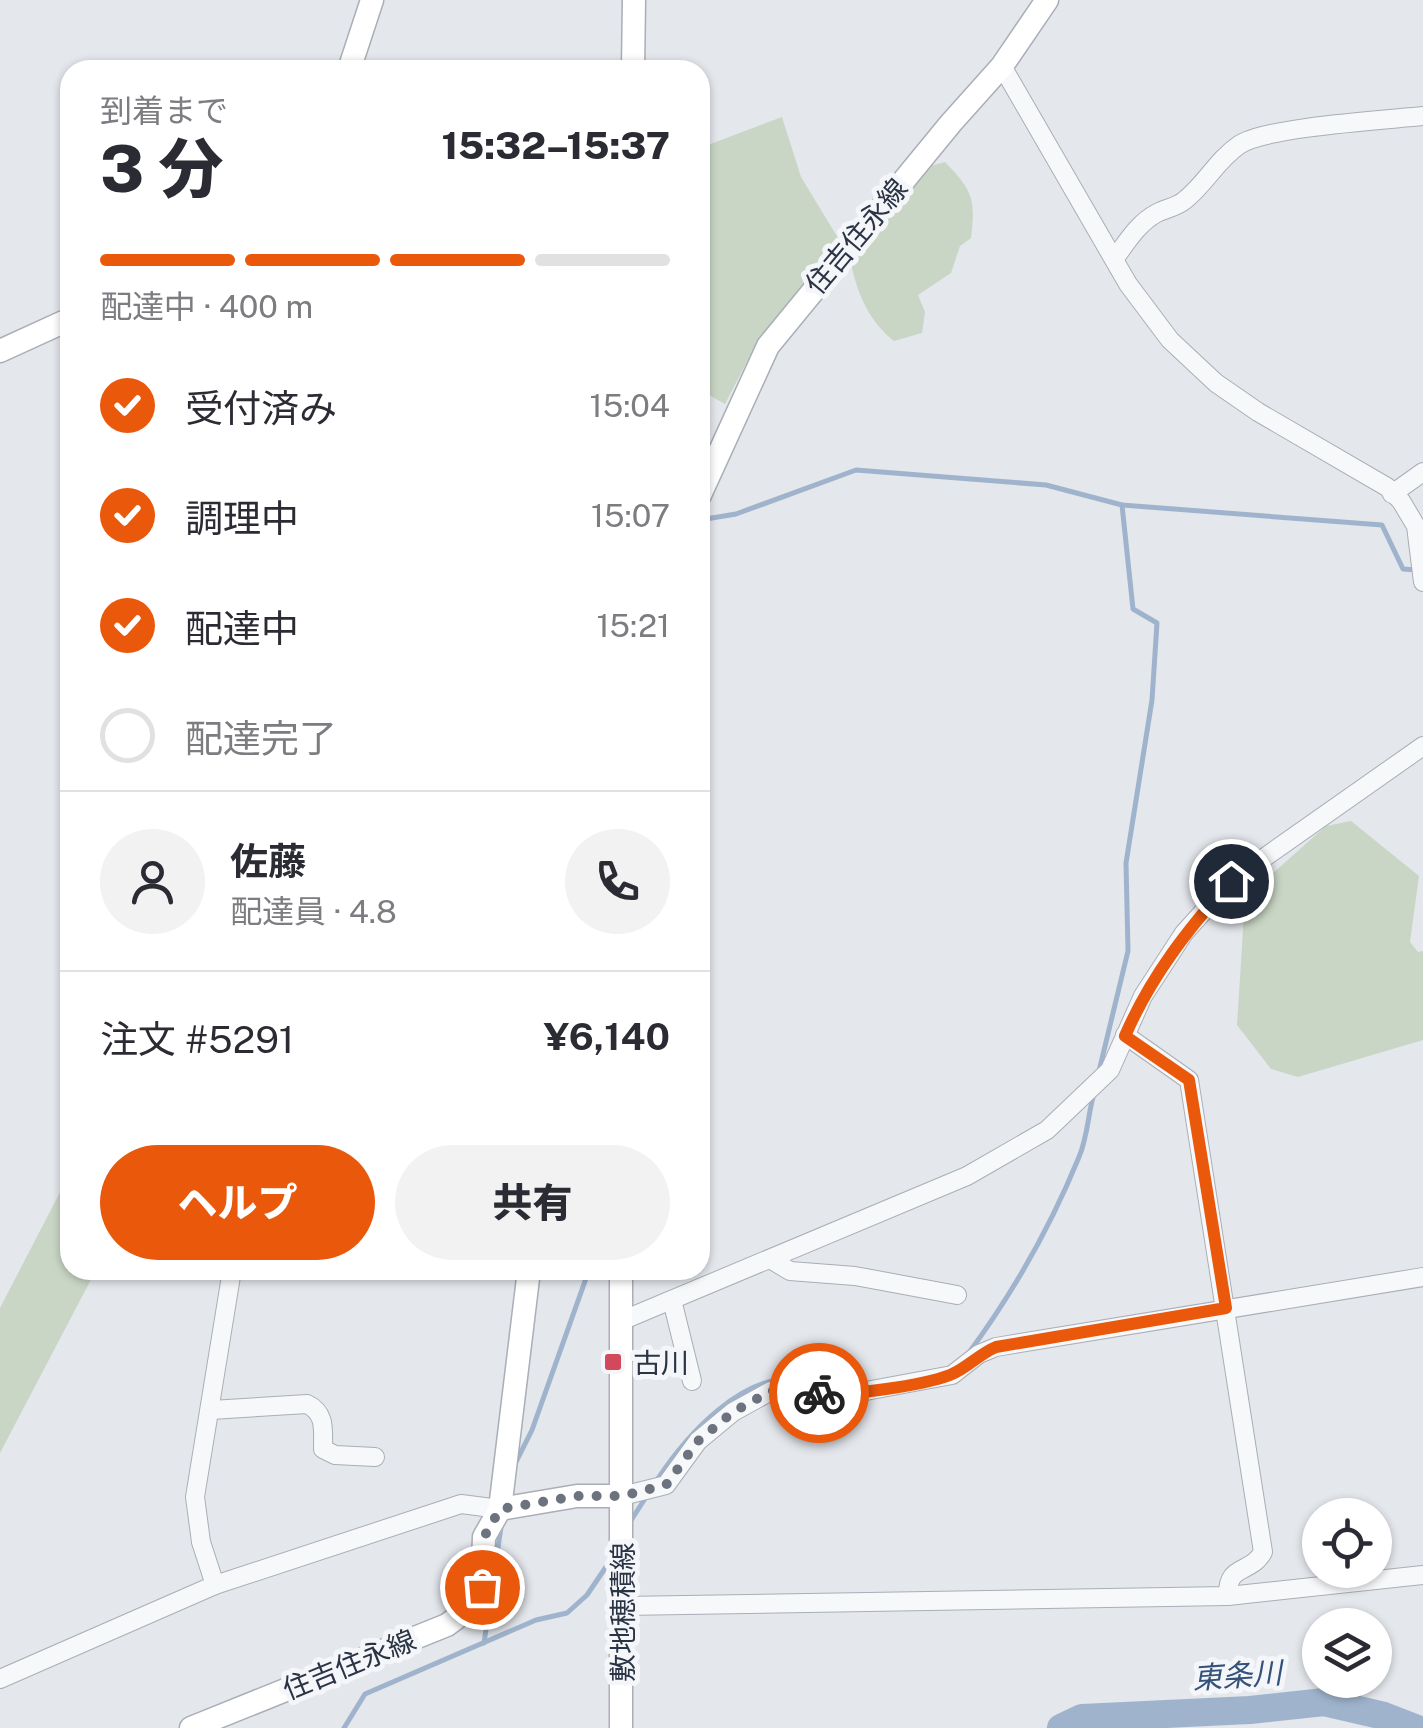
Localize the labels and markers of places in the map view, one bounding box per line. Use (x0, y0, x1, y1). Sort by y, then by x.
pin (1189, 839, 1274, 924)
place label: 古川 (633, 1346, 689, 1379)
marker: 古川 (602, 1351, 624, 1373)
pin (440, 1545, 525, 1630)

